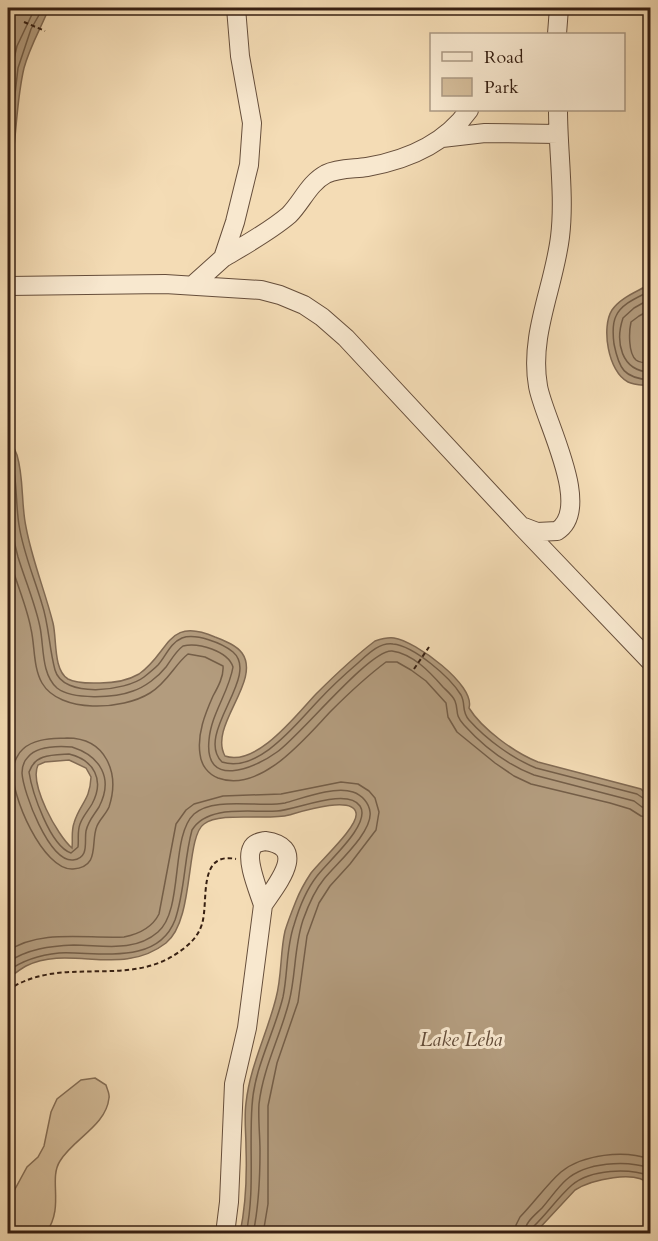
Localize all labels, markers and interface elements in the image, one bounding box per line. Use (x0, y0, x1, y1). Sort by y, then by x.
legend (430, 33, 625, 111)
text: Road (484, 45, 524, 70)
text: Park (484, 75, 519, 100)
water label: Lake Leba (420, 1026, 502, 1053)

